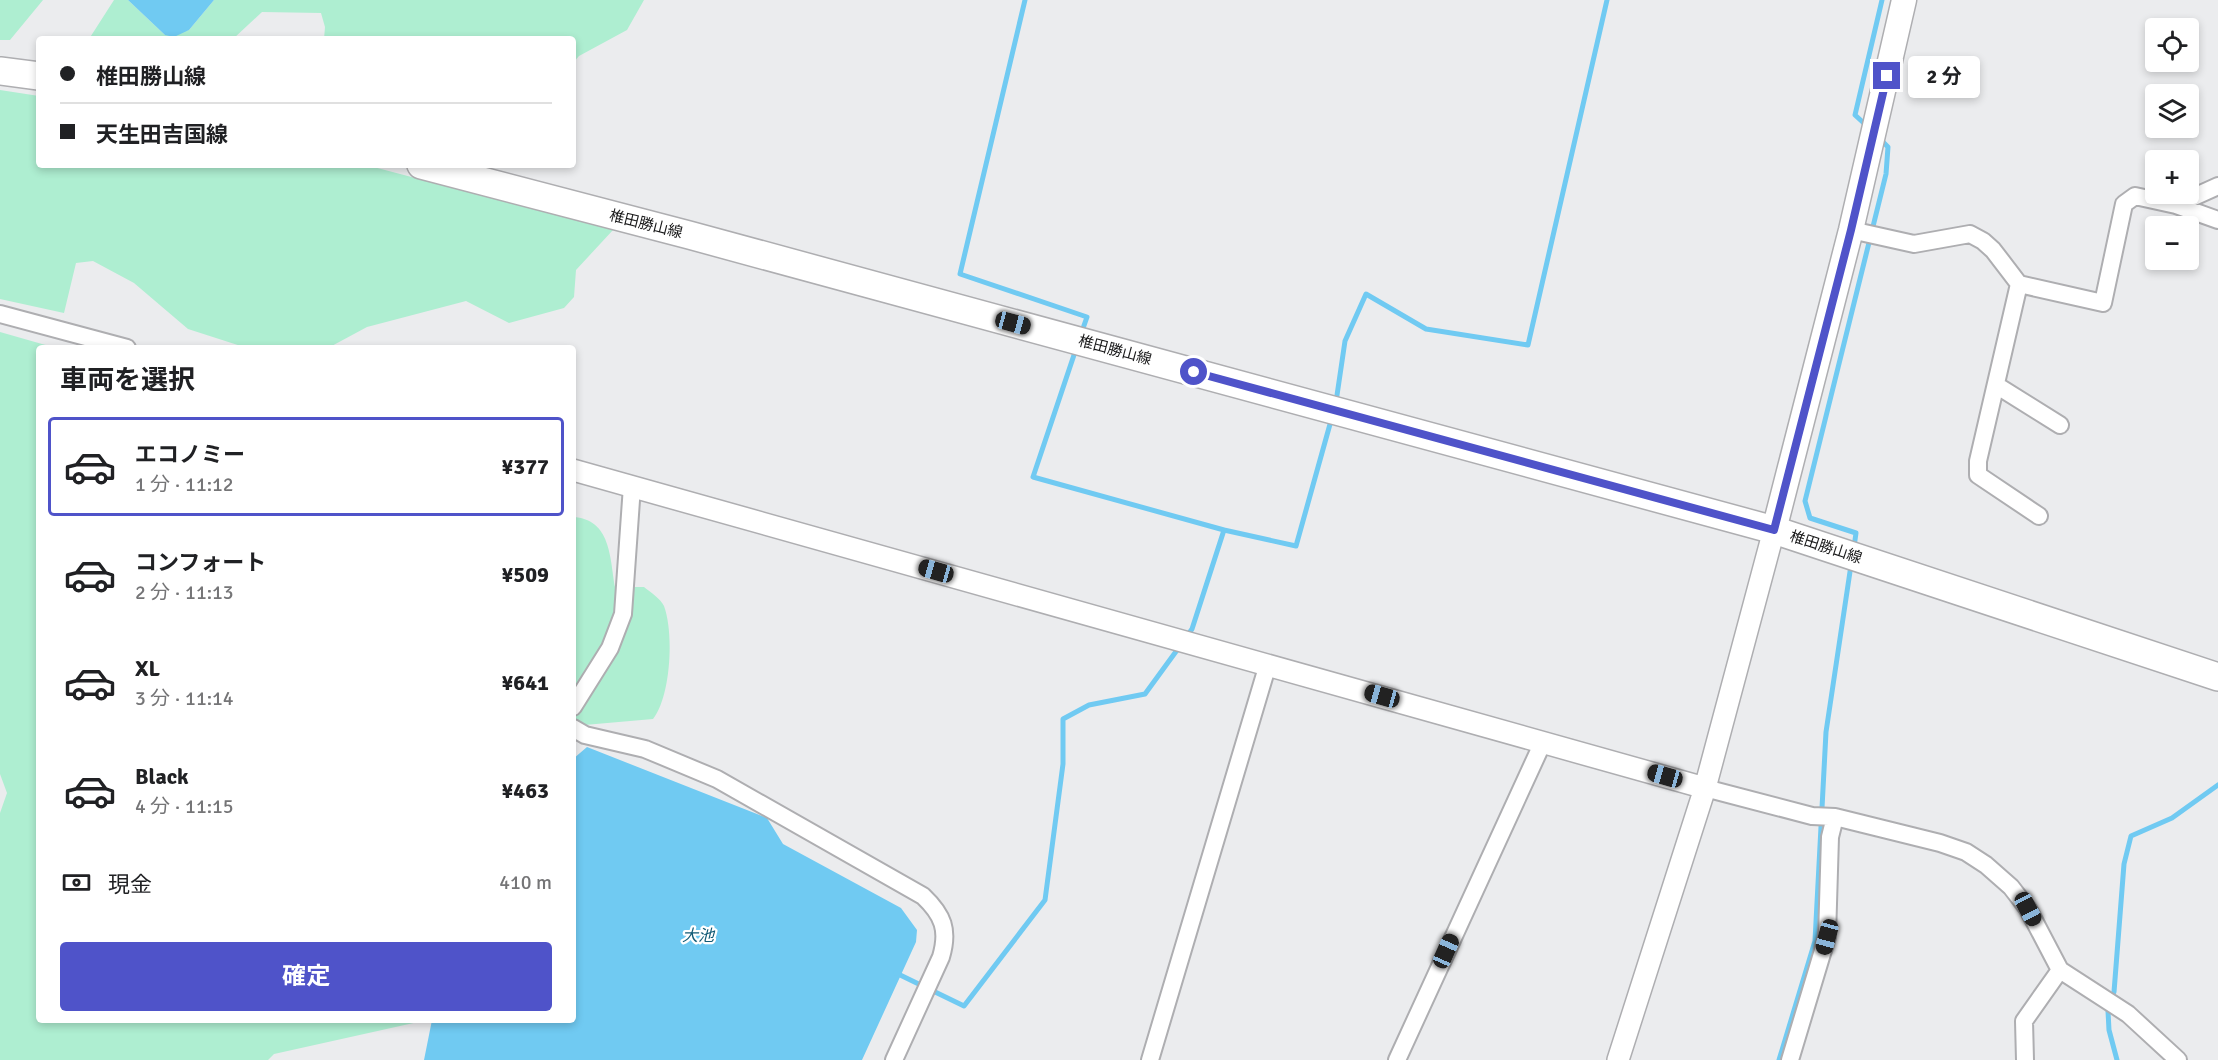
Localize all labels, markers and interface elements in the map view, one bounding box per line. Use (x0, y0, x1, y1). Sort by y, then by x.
map controls (2145, 18, 2199, 270)
button: locate (2145, 18, 2199, 72)
callout: 2 分 (1908, 55, 1980, 97)
route end (1873, 62, 1900, 89)
text: 椎田勝山線 (96, 63, 206, 90)
text: 2 分 (1926, 64, 1962, 89)
button: layers (2145, 84, 2199, 138)
text: 天生田吉国線 (96, 121, 228, 148)
button: + (2145, 150, 2199, 204)
street label: 椎田勝山線 (607, 206, 685, 242)
button: − (2145, 216, 2199, 270)
car (993, 310, 1033, 336)
street label: 椎田勝山線 (1076, 332, 1154, 368)
route start (1180, 358, 1207, 385)
text: 車両を選択 (60, 364, 195, 397)
icon: car (63, 440, 117, 494)
text: エコノミー (135, 441, 245, 468)
text: ¥377 (501, 453, 549, 480)
text: 1 分 · 11:12 (135, 472, 234, 497)
street label: 椎田勝山線 (1788, 527, 1864, 567)
icon: car (63, 548, 117, 602)
text: コンフォート (135, 549, 266, 576)
car (916, 557, 956, 585)
text: ¥509 (501, 561, 549, 588)
text: 2 分 · 11:13 (135, 580, 234, 605)
text: XL (135, 655, 160, 682)
icon: car (63, 656, 117, 710)
text: ¥641 (501, 669, 549, 696)
car (1362, 682, 1402, 710)
text: 3 分 · 11:14 (135, 686, 234, 711)
car (1645, 762, 1685, 790)
text: Black (135, 763, 189, 790)
icon: car (63, 764, 117, 818)
text: ¥463 (501, 777, 549, 804)
text: 4 分 · 11:15 (135, 794, 234, 819)
icon: cash (60, 866, 93, 899)
text: 410 m (499, 870, 552, 895)
text: 現金 (108, 871, 152, 898)
car (2012, 889, 2044, 929)
car (1814, 917, 1840, 957)
water label: 大池 (682, 926, 716, 946)
car (1430, 931, 1462, 971)
button: 確定 (60, 942, 552, 1011)

